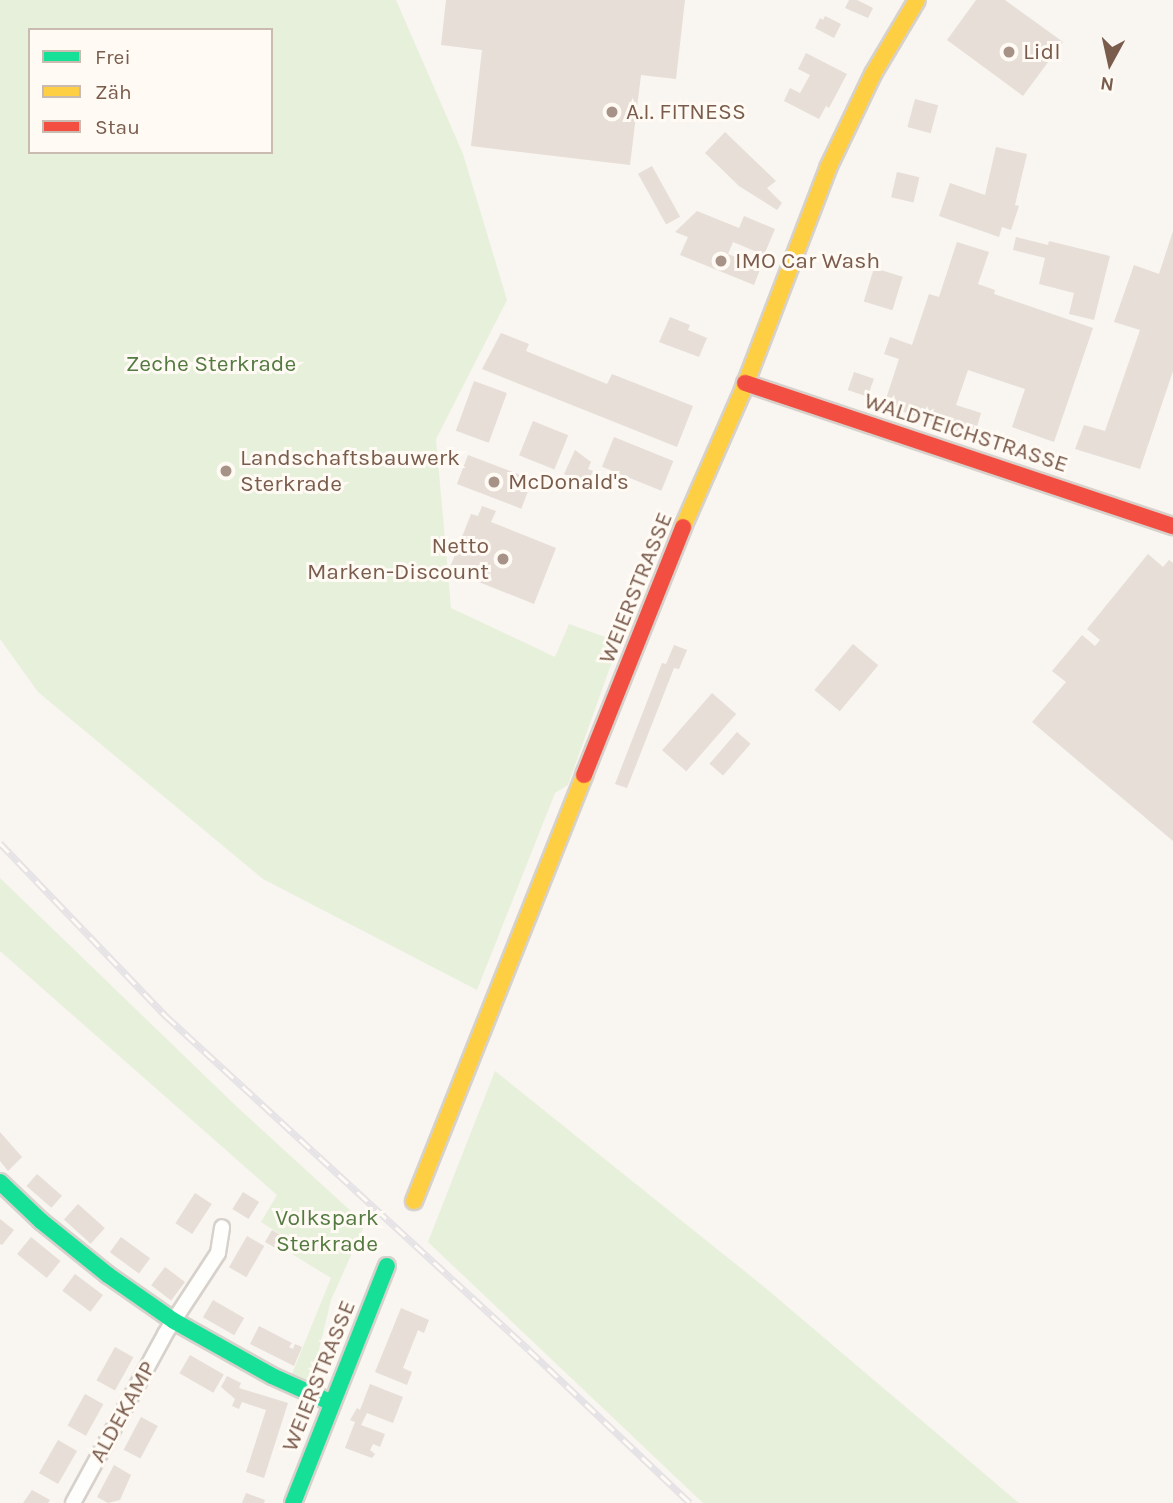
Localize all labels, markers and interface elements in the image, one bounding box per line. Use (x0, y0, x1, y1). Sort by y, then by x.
legend (28, 28, 273, 154)
north arrow (1075, 28, 1145, 98)
place label: Lidl (1023, 38, 1061, 66)
marker: Lidl (1001, 44, 1017, 60)
text: Frei (95, 45, 131, 69)
text: N (1099, 72, 1115, 96)
text: Zäh (95, 80, 132, 104)
place label: A.I. FITNESS (626, 98, 746, 126)
marker: A.I. FITNESS (604, 104, 620, 120)
text: Stau (95, 115, 140, 139)
place label: IMO Car Wash (735, 247, 880, 275)
marker: IMO Car Wash (713, 253, 729, 269)
park label: Zeche Sterkrade (126, 350, 296, 378)
street label: WALDTEICHSTRASSE (861, 387, 1071, 479)
place label: Landschaftsbauwerk Sterkrade (240, 444, 460, 498)
marker: Landschaftsbauwerk Sterkrade (218, 463, 234, 479)
place label: McDonald's (508, 468, 629, 496)
marker: McDonald's (486, 474, 502, 490)
street label: WEIERSTRASSE (593, 508, 679, 668)
place label: Netto Marken-Discount (307, 532, 489, 586)
marker: Netto Marken-Discount (495, 551, 511, 567)
park label: Volkspark Sterkrade (275, 1204, 379, 1258)
street label: WEIERSTRASSE (276, 1296, 362, 1456)
street label: ALDEKAMP (84, 1357, 162, 1467)

